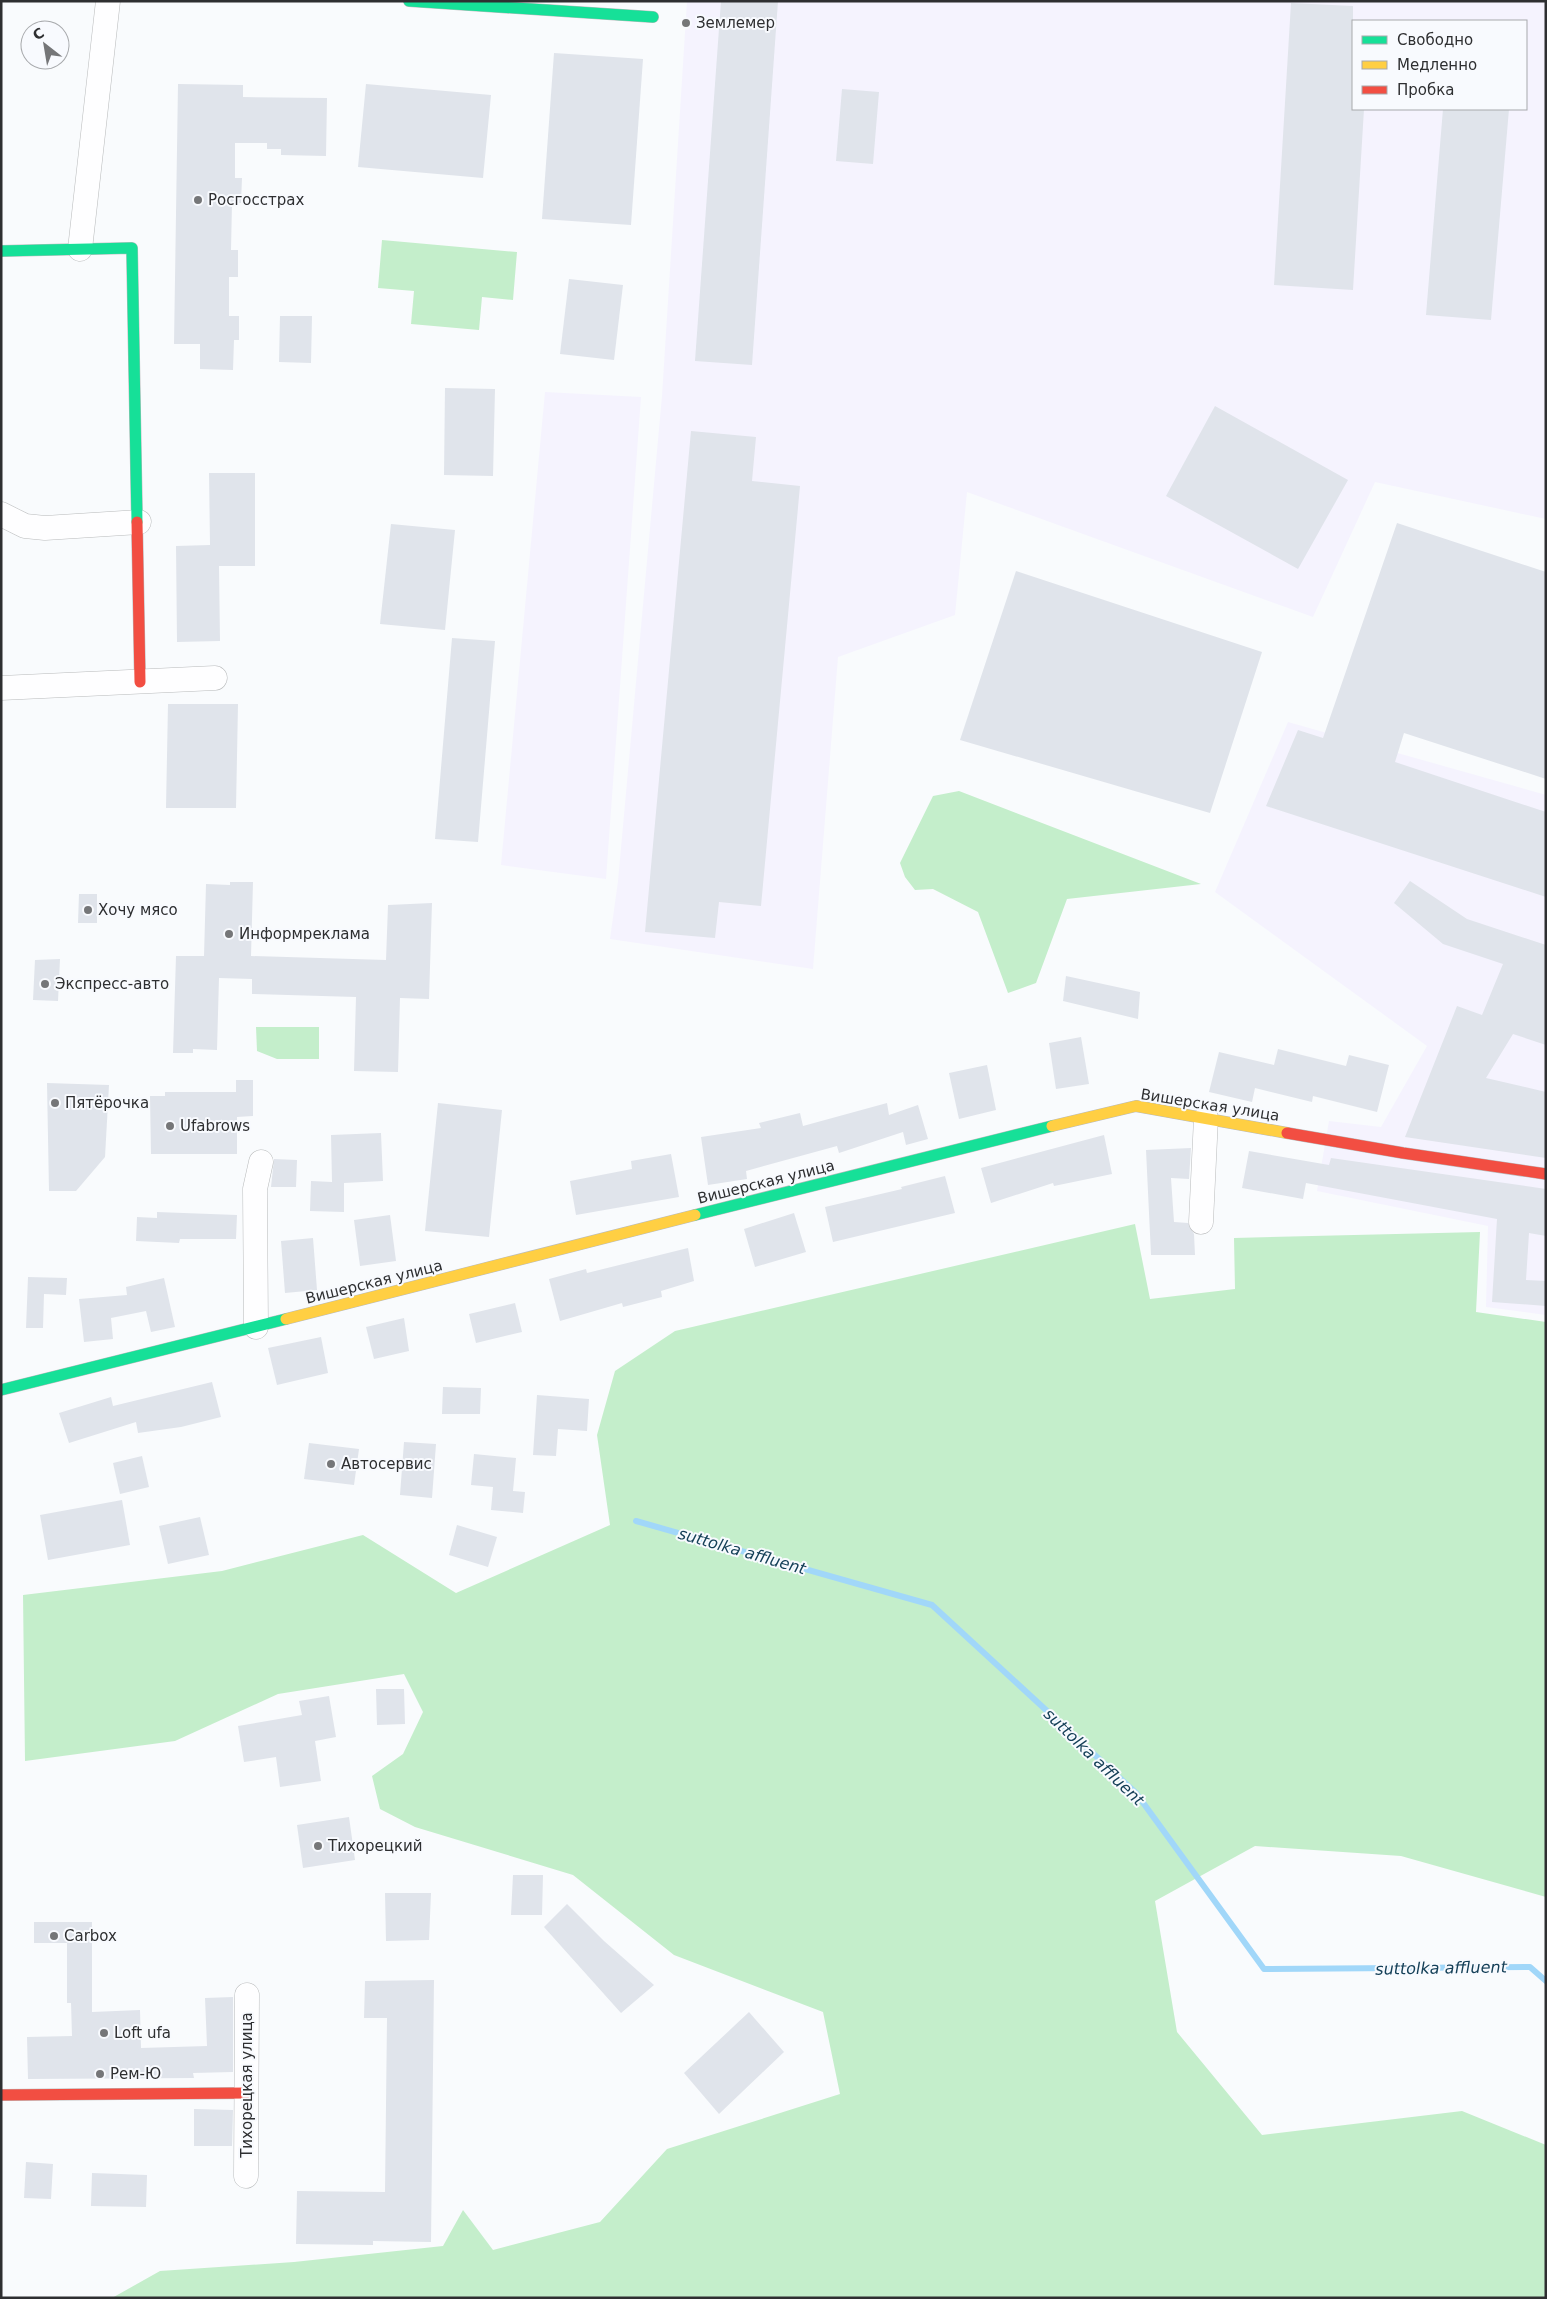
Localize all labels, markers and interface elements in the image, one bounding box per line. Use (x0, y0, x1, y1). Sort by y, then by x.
place label: Землемер (696, 14, 775, 32)
marker: Землемер (680, 17, 692, 29)
north arrow (20, 20, 70, 70)
legend (1352, 20, 1527, 110)
text: С (30, 24, 47, 43)
text: Свободно (1397, 31, 1473, 49)
text: Медленно (1397, 56, 1477, 74)
text: Пробка (1397, 81, 1454, 99)
place label: Росгосстрах (208, 191, 304, 209)
marker: Росгосстрах (192, 194, 204, 206)
place label: Хочу мясо (98, 901, 178, 919)
marker: Хочу мясо (82, 904, 94, 916)
place label: Информреклама (239, 925, 370, 943)
marker: Информреклама (223, 928, 235, 940)
place label: Экспресс-авто (55, 975, 169, 993)
marker: Экспресс-авто (39, 978, 51, 990)
street label: Вишерская улица (1139, 1085, 1281, 1125)
place label: Пятёрочка (65, 1094, 149, 1112)
marker: Пятёрочка (49, 1097, 61, 1109)
place label: Ufabrows (180, 1117, 250, 1135)
marker: Ufabrows (164, 1120, 176, 1132)
street label: Вишерская улица (696, 1156, 836, 1208)
street label: Вишерская улица (304, 1256, 444, 1308)
place label: Автосервис (341, 1455, 432, 1473)
marker: Автосервис (325, 1458, 337, 1470)
water label: suttolka affluent (676, 1524, 809, 1578)
water label: suttolka affluent (1040, 1704, 1148, 1810)
place label: Тихорецкий (327, 1837, 422, 1855)
marker: Тихорецкий (312, 1840, 324, 1852)
place label: Carbox (64, 1927, 117, 1945)
marker: Carbox (48, 1930, 60, 1942)
water label: suttolka affluent (1375, 1957, 1508, 1979)
street label: Тихорецкая улица (238, 2012, 256, 2159)
place label: Loft ufa (114, 2024, 171, 2042)
marker: Loft ufa (98, 2027, 110, 2039)
place label: Рем-Ю (110, 2065, 161, 2083)
marker: Рем-Ю (94, 2068, 106, 2080)

